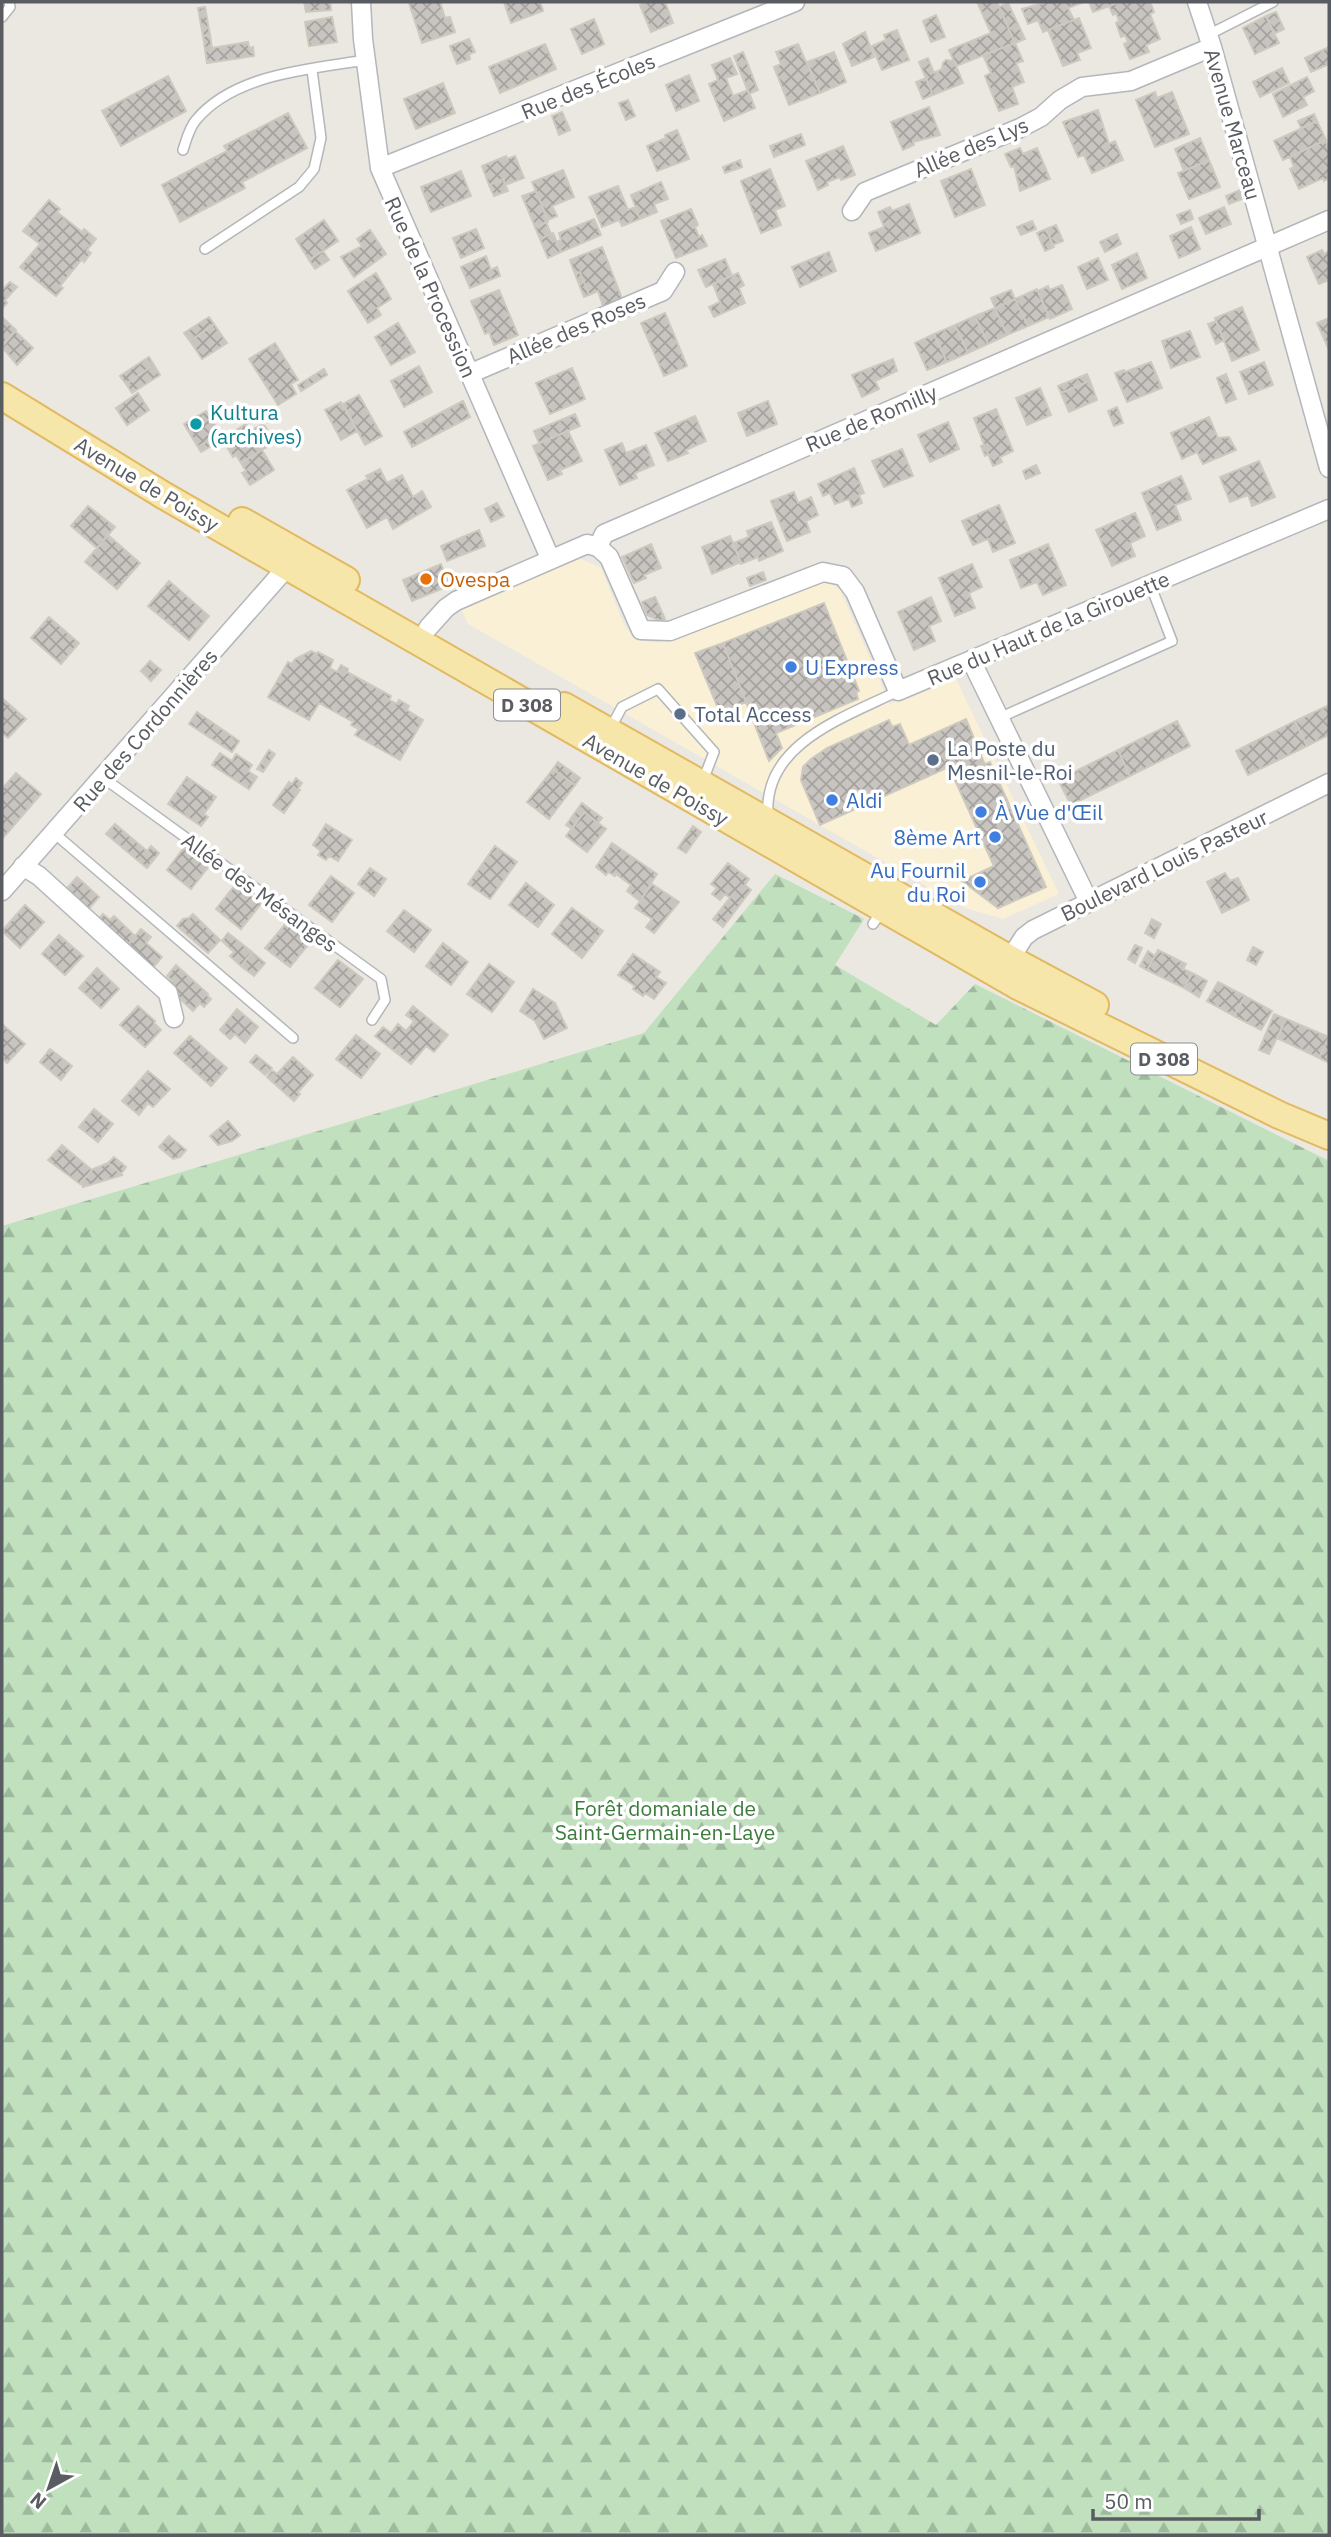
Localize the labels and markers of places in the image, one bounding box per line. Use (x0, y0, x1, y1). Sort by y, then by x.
place label: Kultura (archives) (210, 398, 303, 450)
marker: Kultura (archives) (188, 416, 204, 432)
place label: Ovespa (440, 565, 510, 593)
marker: Ovespa (418, 571, 434, 587)
place label: U Express (805, 653, 899, 681)
marker: U Express (783, 659, 799, 675)
place label: Total Access (694, 700, 812, 728)
marker: Total Access (672, 706, 688, 722)
place label: La Poste du Mesnil-le-Roi (947, 734, 1073, 786)
marker: La Poste du Mesnil-le-Roi (925, 752, 941, 768)
place label: Aldi (846, 786, 883, 814)
marker: Aldi (824, 792, 840, 808)
place label: À Vue d'Œil (995, 798, 1103, 826)
marker: À Vue d'Œil (973, 804, 989, 820)
place label: 8ème Art (893, 823, 981, 851)
marker: 8ème Art (987, 829, 1003, 845)
place label: Au Fournil du Roi (870, 856, 966, 908)
marker: Au Fournil du Roi (972, 874, 988, 890)

